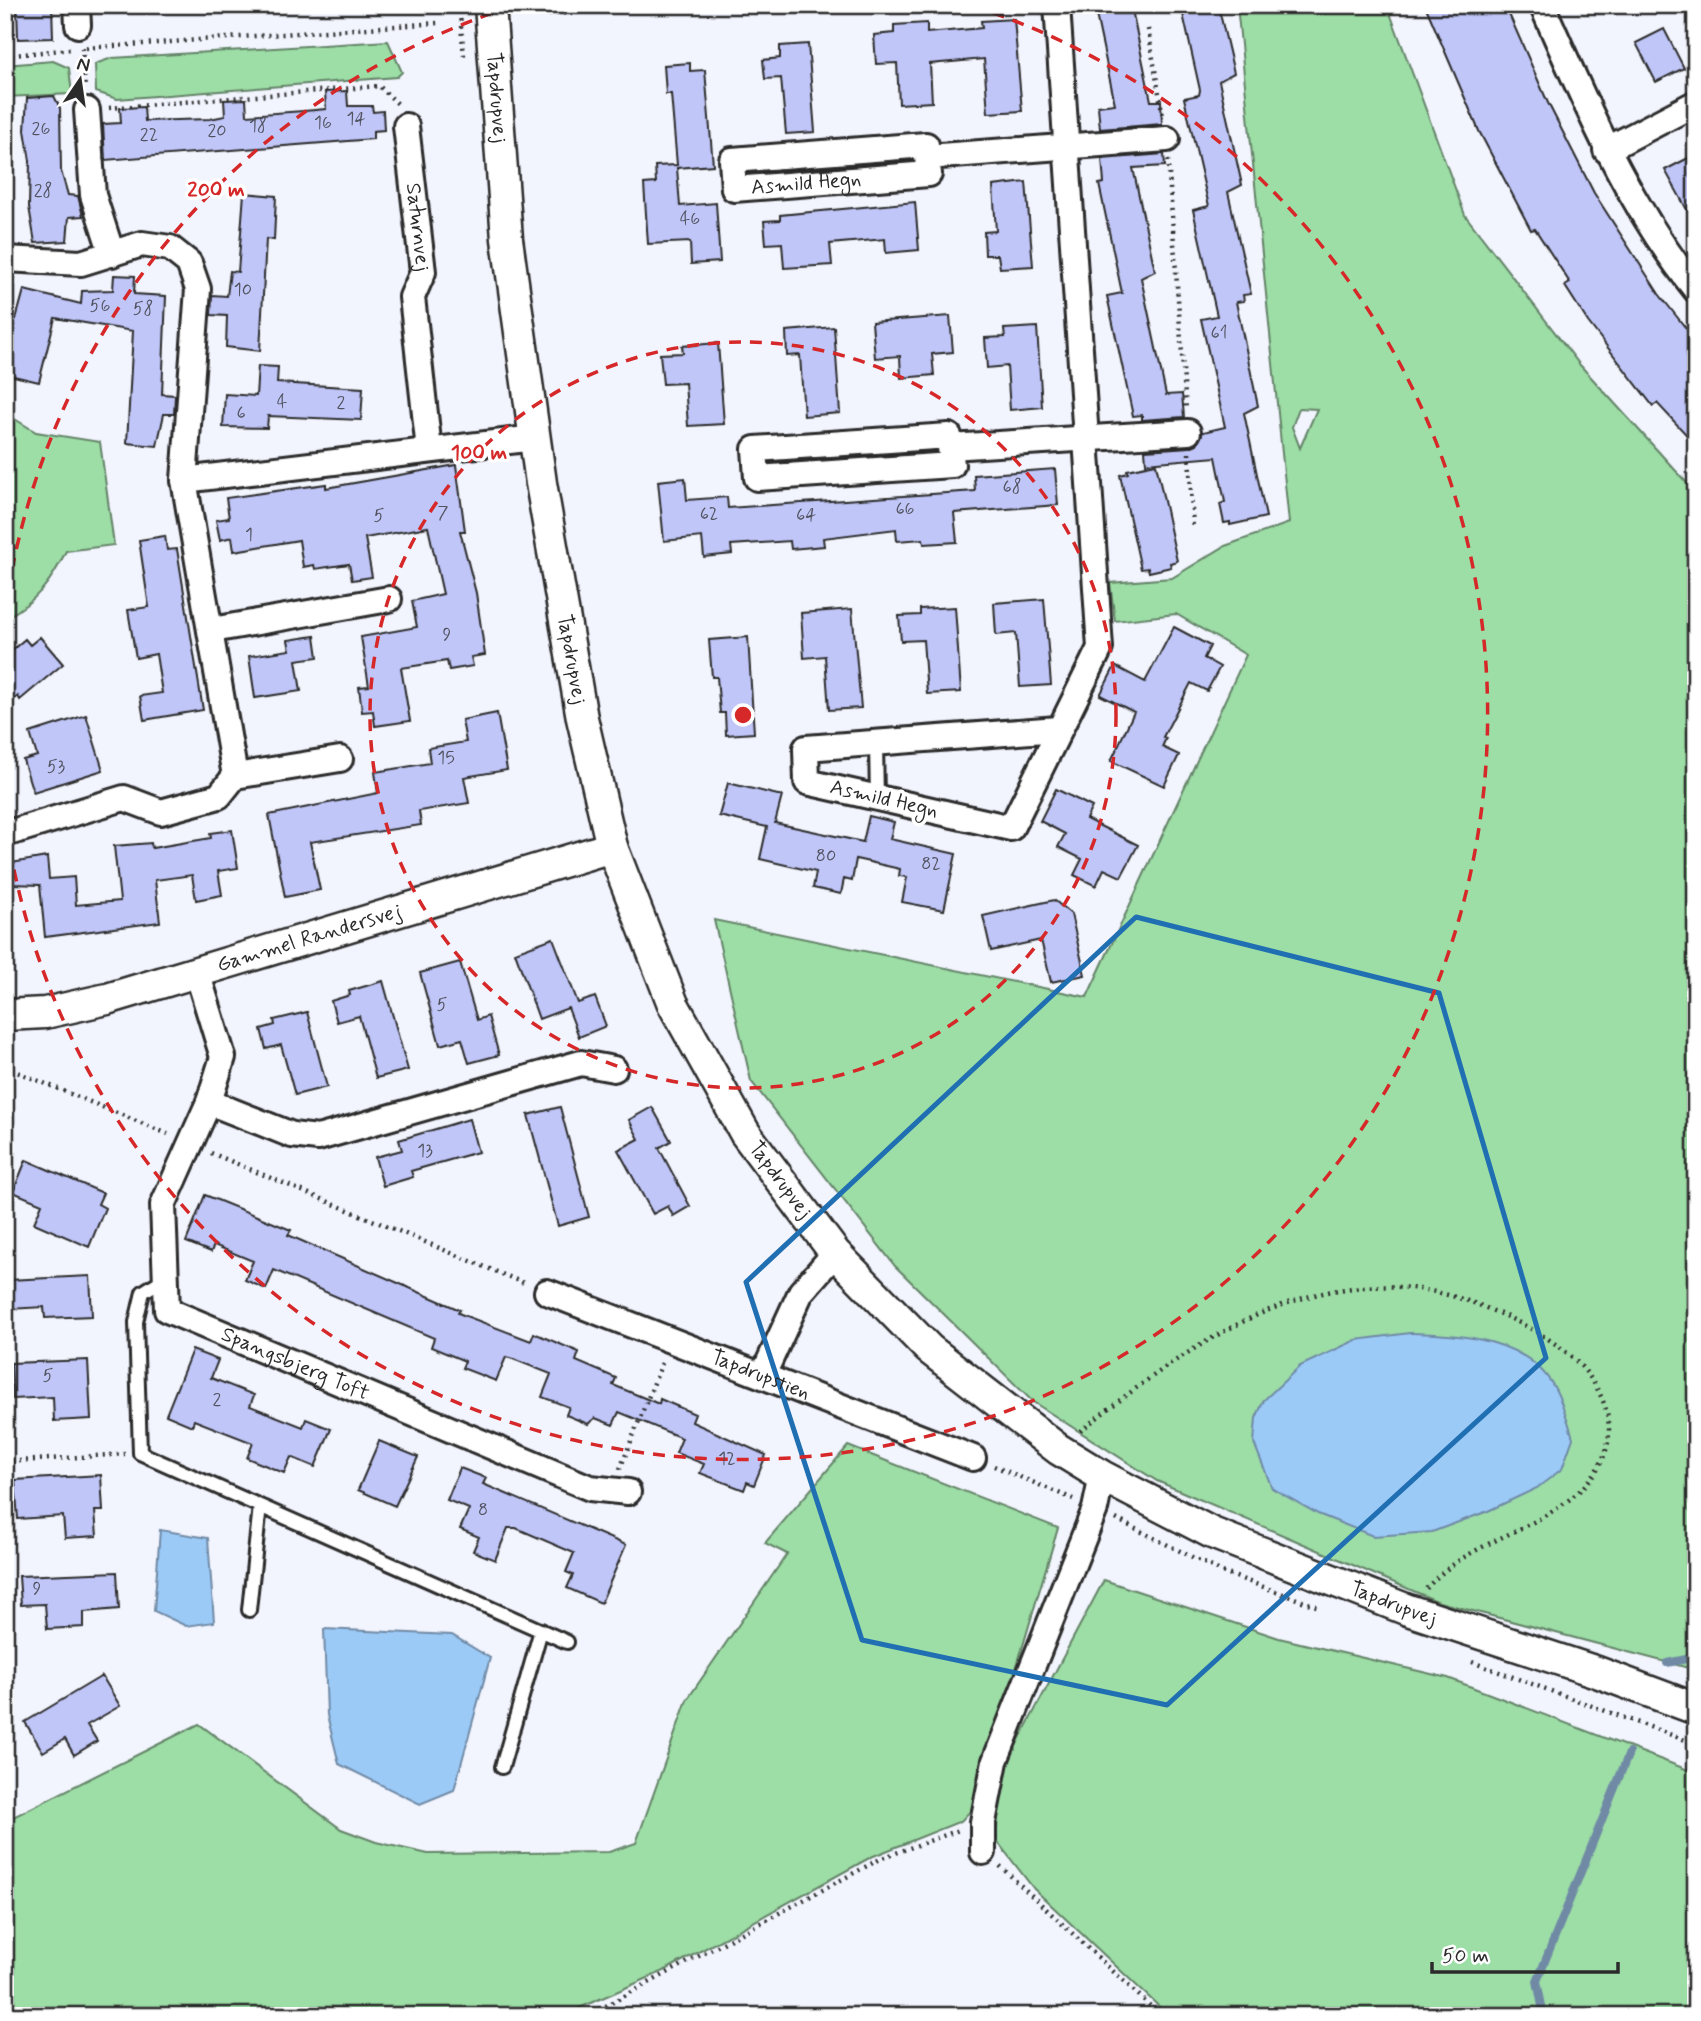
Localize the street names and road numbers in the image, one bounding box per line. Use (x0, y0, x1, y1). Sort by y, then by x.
street label: Tapdrupvej (479, 51, 514, 144)
street label: Asmild Hegn (750, 165, 862, 202)
street label: Saturnvej (399, 182, 437, 273)
street label: Tapdrupvej (550, 612, 593, 707)
street label: Asmild Hegn (827, 773, 941, 826)
street label: Gammel Randersvej (214, 897, 405, 979)
street label: Tapdrupvej (742, 1135, 819, 1225)
street label: Spangsbjerg Toft (217, 1320, 374, 1408)
street label: Tapdrupstien (707, 1343, 814, 1407)
street label: Tapdrupvej (1346, 1575, 1441, 1633)

